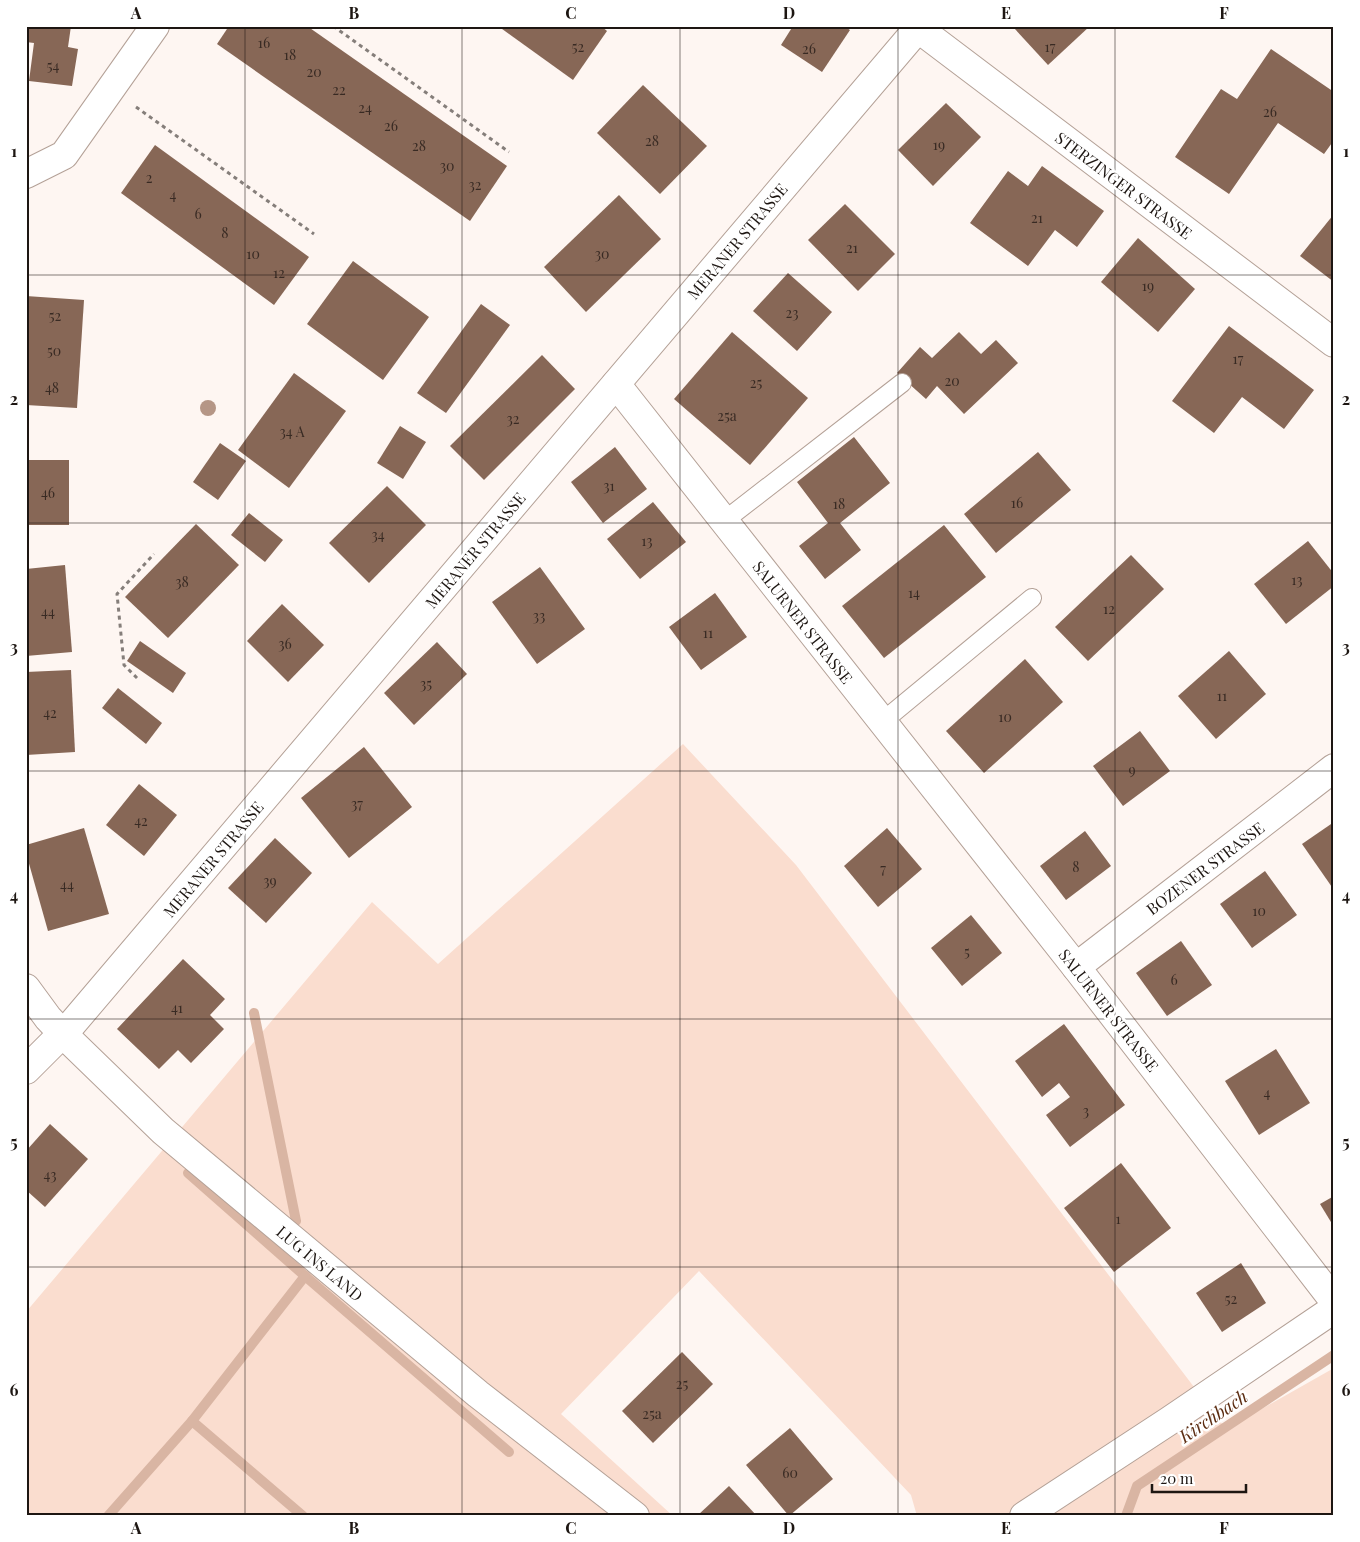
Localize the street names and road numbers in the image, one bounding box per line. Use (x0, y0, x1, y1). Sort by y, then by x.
street label: STERZINGER STRASSE (1051, 127, 1197, 243)
street label: MERANER STRASSE (682, 179, 792, 303)
street label: MERANER STRASSE (420, 488, 530, 612)
street label: SALURNER STRASSE (748, 556, 858, 688)
street label: MERANER STRASSE (158, 797, 268, 921)
street label: BOZENER STRASSE (1142, 817, 1268, 919)
street label: SALURNER STRASSE (1054, 944, 1164, 1076)
street label: LUG INS LAND (272, 1221, 368, 1305)

